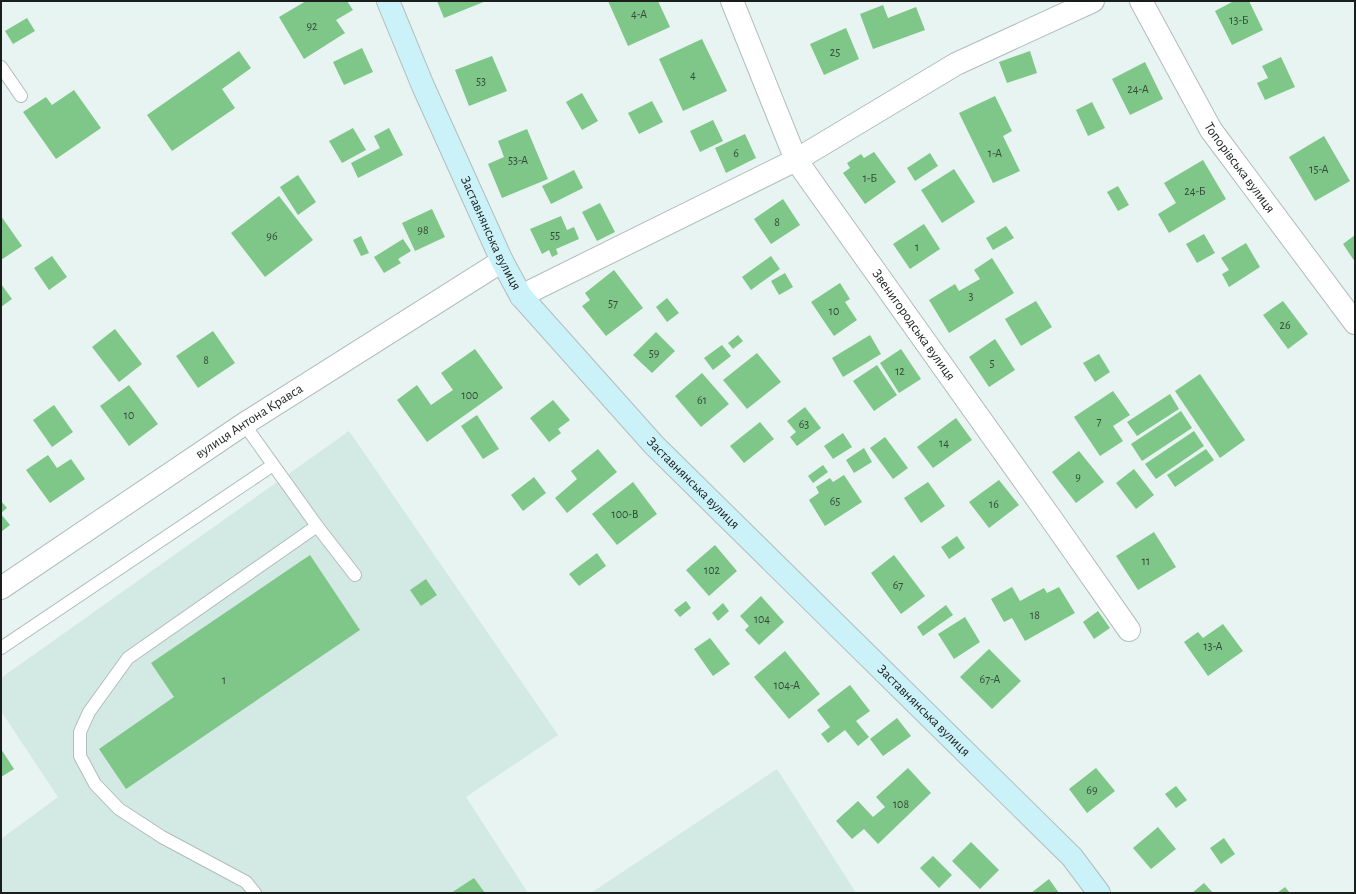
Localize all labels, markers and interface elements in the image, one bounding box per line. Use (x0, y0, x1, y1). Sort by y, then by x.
house number: 4-А (631, 8, 647, 20)
house number: 13-Б (1229, 14, 1249, 26)
house number: 92 (306, 20, 318, 32)
house number: 25 (830, 46, 840, 58)
house number: 4 (690, 69, 696, 81)
house number: 53 (476, 75, 486, 87)
house number: 24-А (1127, 83, 1149, 95)
street label: Топорівська вулиця (1201, 120, 1277, 216)
house number: 6 (733, 147, 739, 159)
house number: 1-А (988, 147, 1002, 159)
house number: 53-А (508, 154, 528, 166)
house number: 15-А (1309, 163, 1329, 175)
house number: 1-Б (863, 172, 877, 184)
street label: Заставнянська вулиця (458, 174, 523, 293)
house number: 24-Б (1184, 185, 1206, 197)
house number: 8 (774, 216, 780, 228)
house number: 98 (417, 224, 429, 236)
house number: 55 (550, 229, 560, 241)
house number: 96 (266, 230, 278, 242)
house number: 1 (915, 241, 919, 253)
street label: Звенигородська вулиця (869, 267, 958, 383)
house number: 3 (969, 290, 974, 302)
house number: 57 (608, 297, 618, 309)
house number: 10 (829, 305, 839, 317)
house number: 26 (1279, 319, 1291, 331)
house number: 59 (649, 347, 660, 359)
house number: 8 (203, 354, 209, 366)
house number: 5 (989, 357, 995, 369)
house number: 12 (895, 365, 905, 377)
street label: вулиця Антона Кравса (193, 381, 306, 462)
house number: 100 (462, 389, 478, 401)
house number: 61 (697, 394, 707, 406)
house number: 10 (124, 409, 134, 421)
house number: 7 (1096, 415, 1102, 427)
house number: 63 (799, 418, 809, 430)
street label: Заставнянська вулиця (644, 435, 742, 532)
house number: 14 (939, 437, 949, 449)
house number: 9 (1075, 471, 1081, 483)
house number: 65 (830, 495, 840, 507)
house number: 16 (989, 498, 999, 510)
house number: 100-В (612, 508, 639, 520)
house number: 11 (1142, 555, 1150, 567)
house number: 102 (704, 564, 720, 576)
house number: 67 (893, 579, 903, 591)
house number: 18 (1030, 609, 1040, 621)
house number: 104 (754, 613, 770, 625)
house number: 13-А (1203, 640, 1223, 652)
street label: Заставнянська вулиця (874, 662, 973, 759)
house number: 67-А (980, 673, 1000, 685)
house number: 1 (222, 674, 226, 686)
house number: 104-А (774, 679, 800, 691)
house number: 69 (1086, 784, 1098, 796)
house number: 108 (893, 798, 909, 810)

